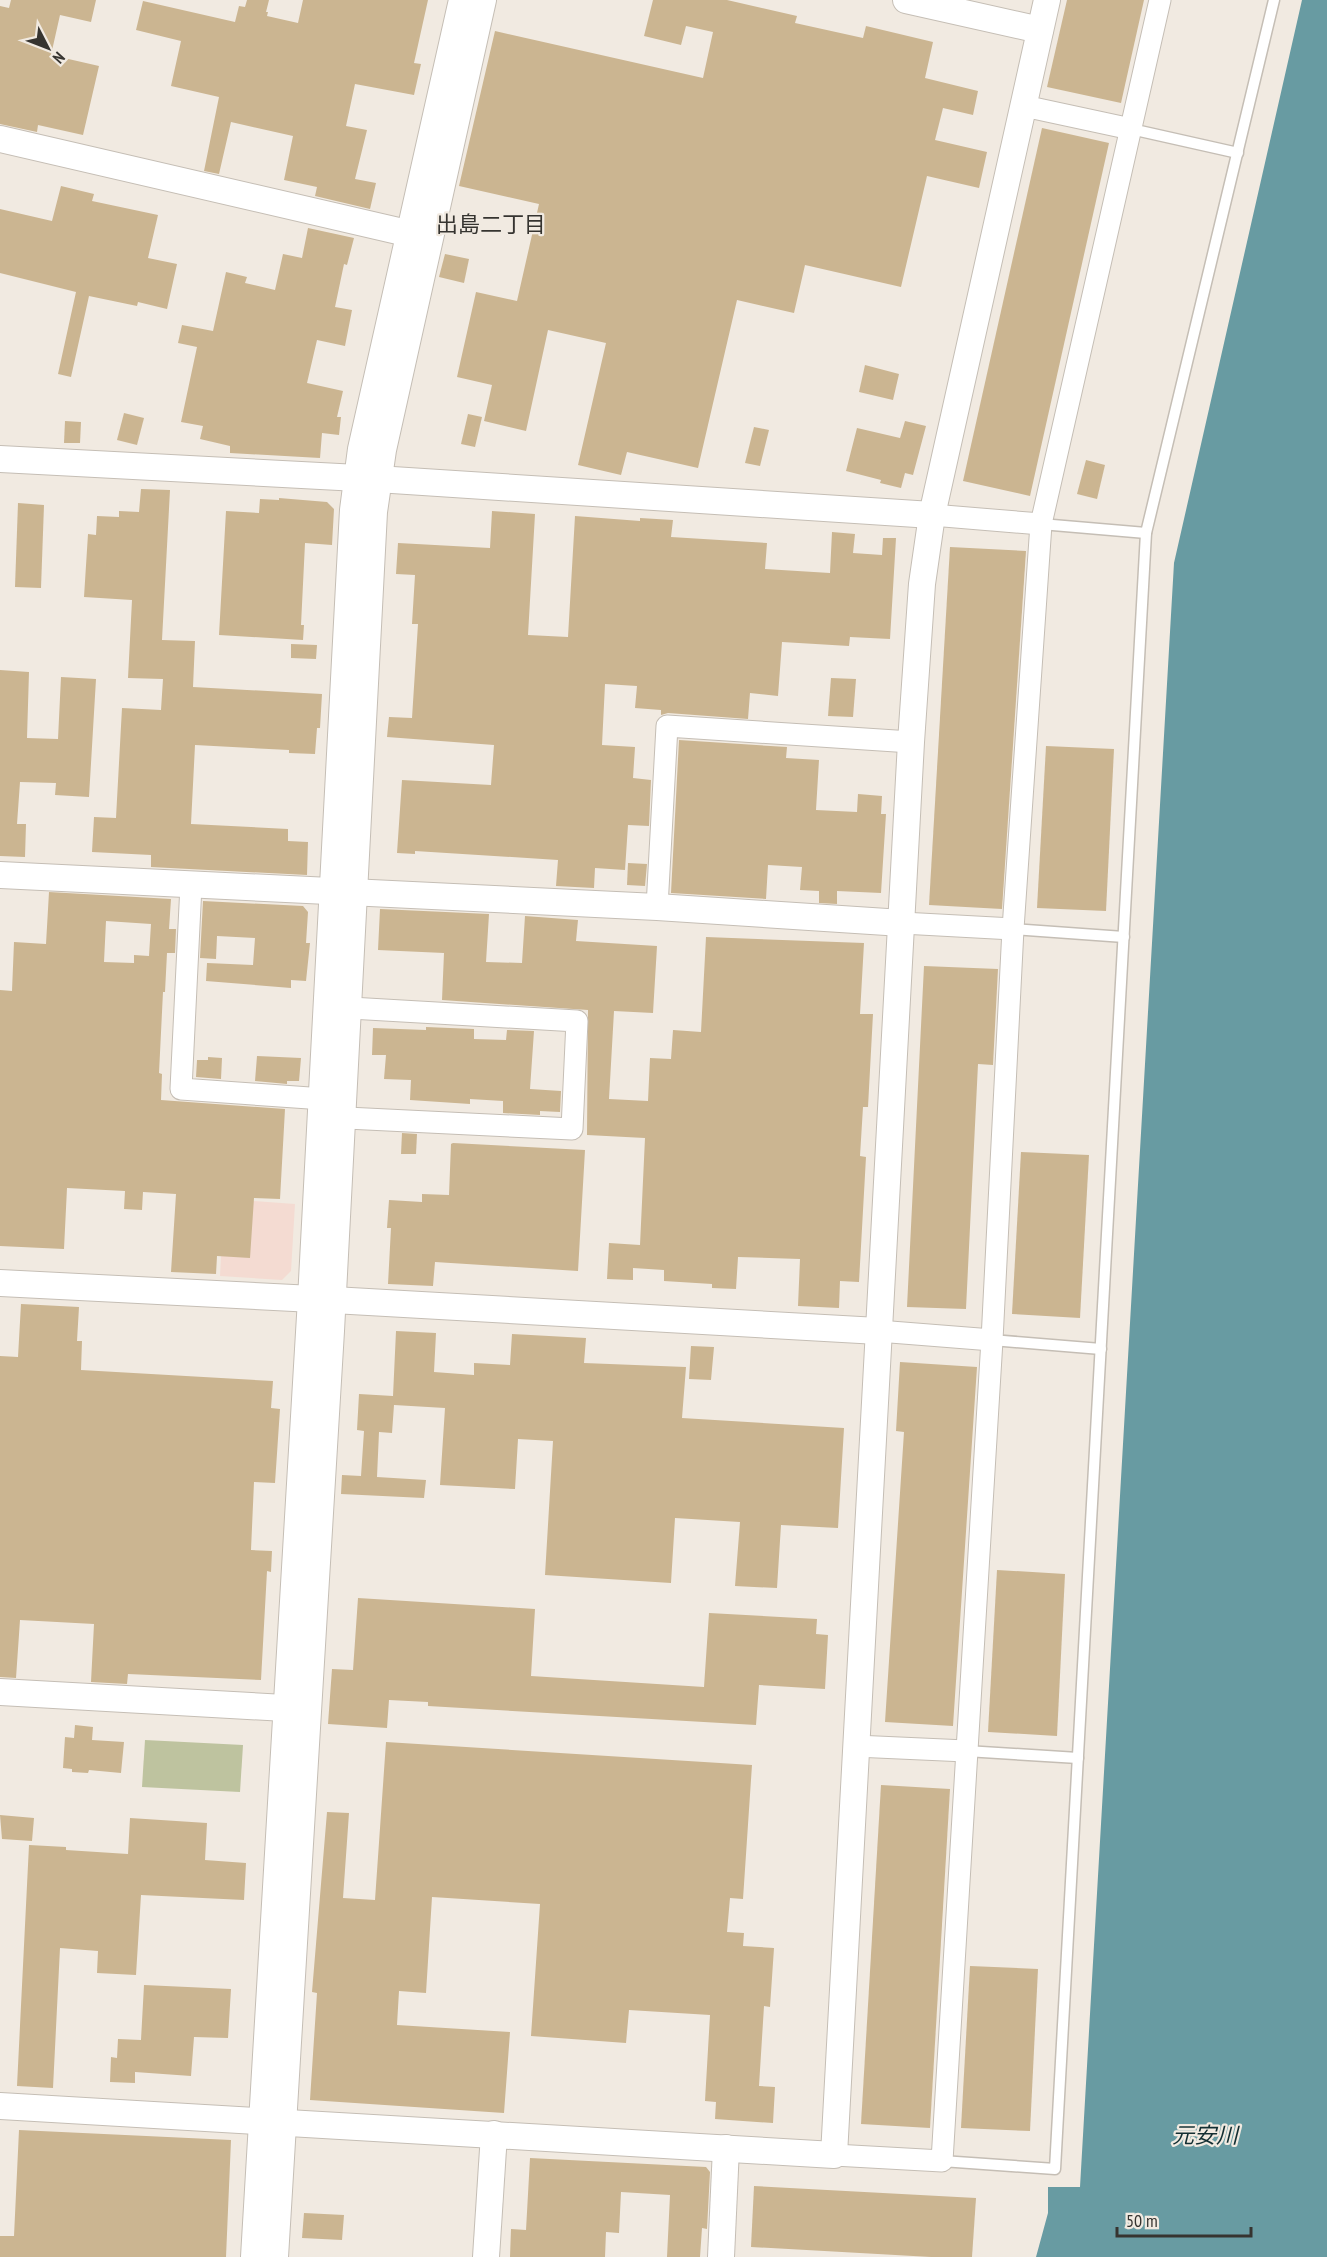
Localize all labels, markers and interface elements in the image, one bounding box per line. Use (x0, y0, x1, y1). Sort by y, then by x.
north arrow (18, 18, 78, 78)
text: N (49, 48, 69, 68)
district label: 出島二丁目 (436, 210, 546, 238)
water label: 元安川 (1172, 2121, 1240, 2149)
scale bar (1117, 2200, 1250, 2238)
text: 50 m (1126, 2209, 1158, 2232)

